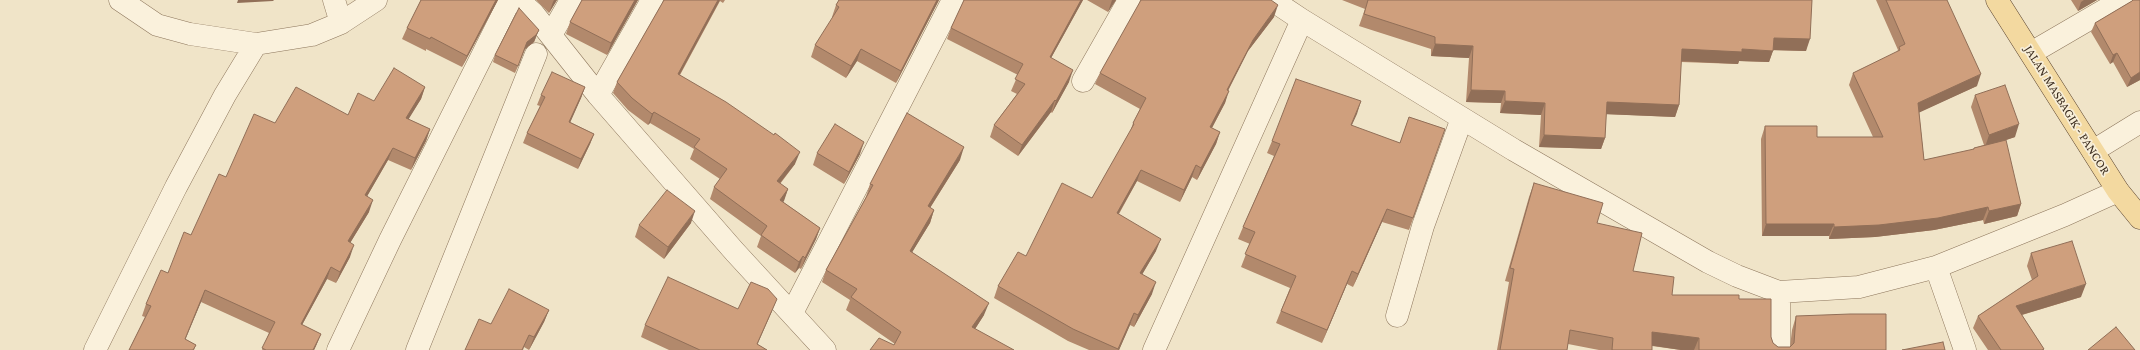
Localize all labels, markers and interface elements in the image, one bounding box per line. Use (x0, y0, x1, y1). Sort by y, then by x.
street label: JALAN MASBAGIK - PANCOR (2021, 42, 2113, 178)

